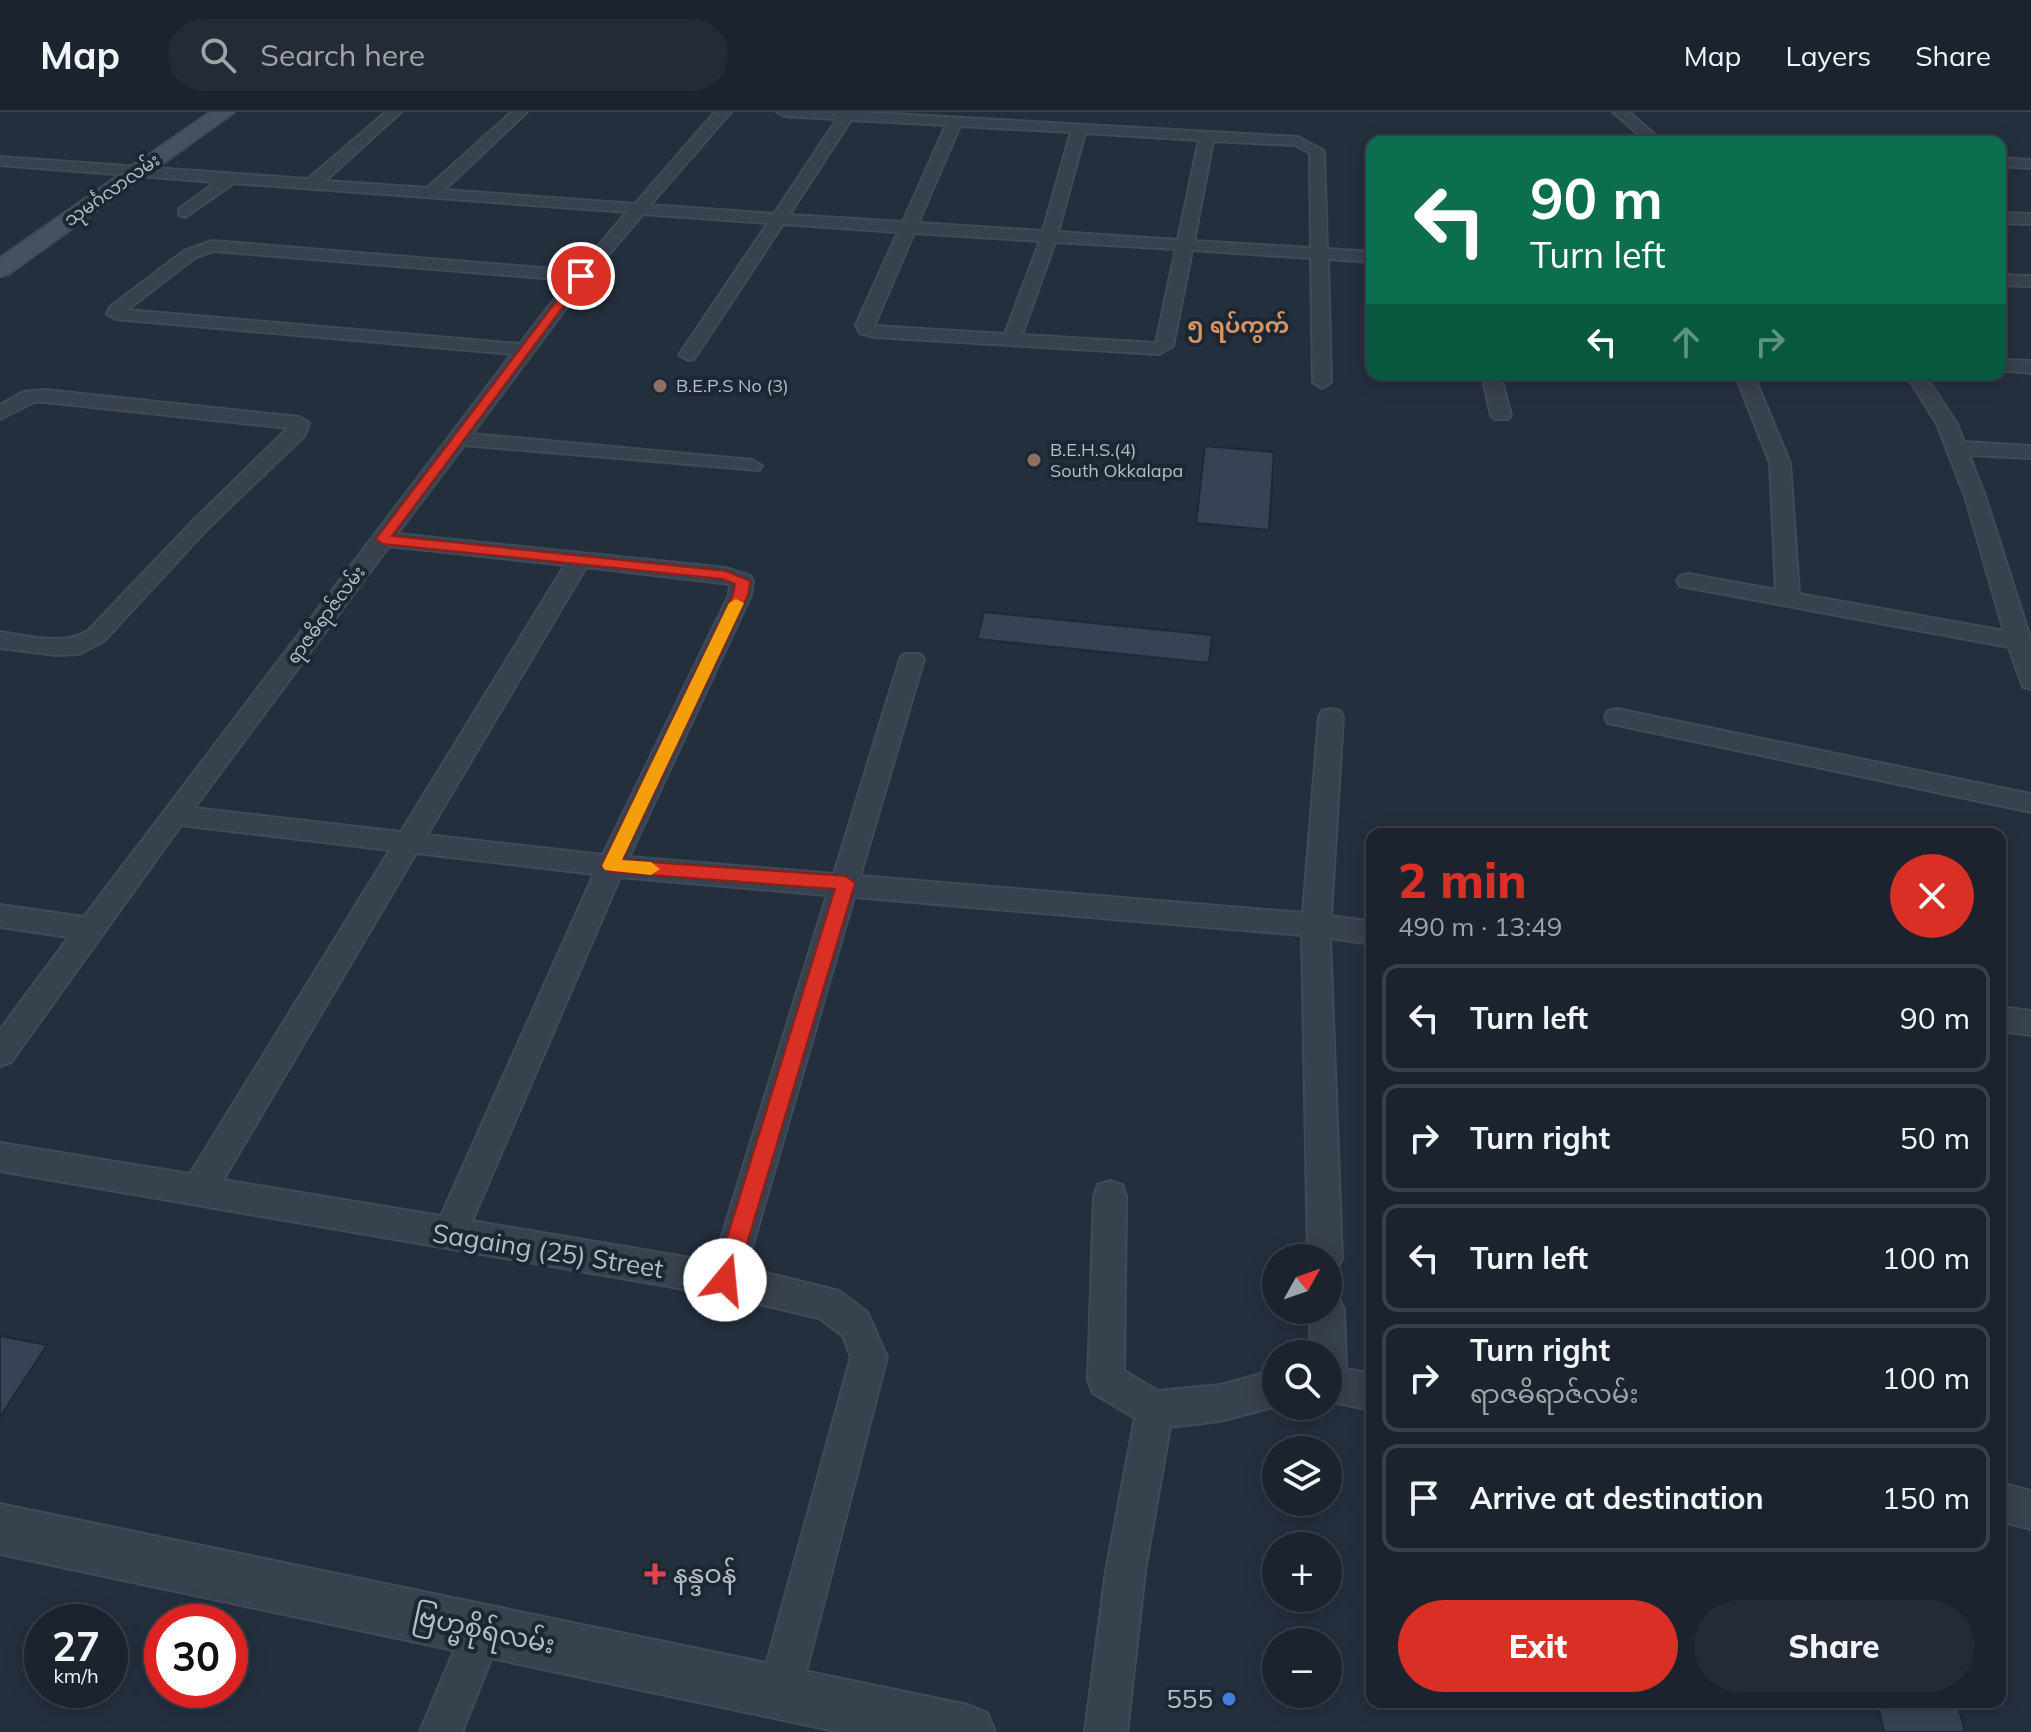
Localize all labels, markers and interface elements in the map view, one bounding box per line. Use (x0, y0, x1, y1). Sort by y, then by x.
search box (168, 19, 728, 91)
text: Map (40, 31, 120, 79)
icon: search (196, 33, 240, 77)
text: Search here (260, 36, 425, 74)
text: Map (1684, 38, 1741, 73)
text: Layers (1785, 38, 1871, 73)
text: Share (1915, 38, 1991, 73)
street label: သုမင်္ဂလာလမ်း (59, 147, 166, 234)
text: 90 m (1530, 163, 1663, 233)
icon: left (1398, 168, 1502, 272)
text: Turn left (1530, 232, 1666, 277)
pin (547, 242, 615, 310)
icon: arrive (559, 254, 603, 298)
district label: ၅ ရပ်ကွက် (1187, 310, 1289, 343)
icon: left (1580, 320, 1624, 364)
icon: ahead (1664, 320, 1708, 364)
icon: right (1748, 320, 1792, 364)
place label: B.E.P.S No (3) (676, 374, 789, 397)
marker: B.E.P.S No (3) (651, 377, 669, 395)
place label: B.E.H.S.(4) South Okkalapa (1050, 438, 1183, 482)
marker: B.E.H.S.(4) South Okkalapa (1025, 451, 1043, 469)
street label: ရာဇဓိရာဇ်လမ်း (280, 560, 373, 671)
text: 2 min (1398, 850, 1527, 910)
button: close (1890, 854, 1974, 938)
text: 490 m · 13:49 (1398, 910, 1562, 943)
icon: left (1402, 996, 1446, 1040)
text: Turn left (1470, 999, 1588, 1037)
text: 90 m (1900, 999, 1970, 1037)
icon: right (1402, 1116, 1446, 1160)
text: Turn right (1470, 1119, 1610, 1157)
text: 50 m (1900, 1119, 1970, 1157)
street label: Sagaing (25) Street (430, 1216, 666, 1285)
icon: left (1402, 1236, 1446, 1280)
position arrow (683, 1238, 767, 1322)
text: Turn left (1470, 1239, 1588, 1277)
text: 100 m (1882, 1239, 1970, 1277)
north arrow (1262, 1244, 1342, 1324)
map controls (1262, 1244, 1342, 1708)
text: Turn right (1470, 1331, 1610, 1369)
button: search (1262, 1340, 1342, 1420)
icon: right (1402, 1356, 1446, 1400)
text: 100 m (1882, 1359, 1970, 1397)
text: ရာဇဓိရာဇ်လမ်း (1470, 1377, 1638, 1410)
button: layers (1262, 1436, 1342, 1516)
icon: arrive (1402, 1476, 1446, 1520)
text: Arrive at destination (1470, 1479, 1764, 1517)
text: 150 m (1882, 1479, 1970, 1517)
button: + (1262, 1532, 1342, 1612)
place label: နန္ဒဝန် (673, 1557, 737, 1596)
marker: နန္ဒဝန် (644, 1563, 666, 1585)
street label: ဗြဟ္မစိုရ်လမ်း (409, 1598, 558, 1666)
button: Exit (1398, 1600, 1678, 1692)
button: Share (1694, 1600, 1974, 1692)
speed limit sign: 30 (144, 1604, 248, 1708)
text: 27 (52, 1621, 100, 1671)
button: − (1262, 1628, 1342, 1708)
text: km/h (53, 1663, 99, 1688)
place label: 555 (1166, 1682, 1213, 1715)
marker: 555 (1220, 1690, 1238, 1708)

